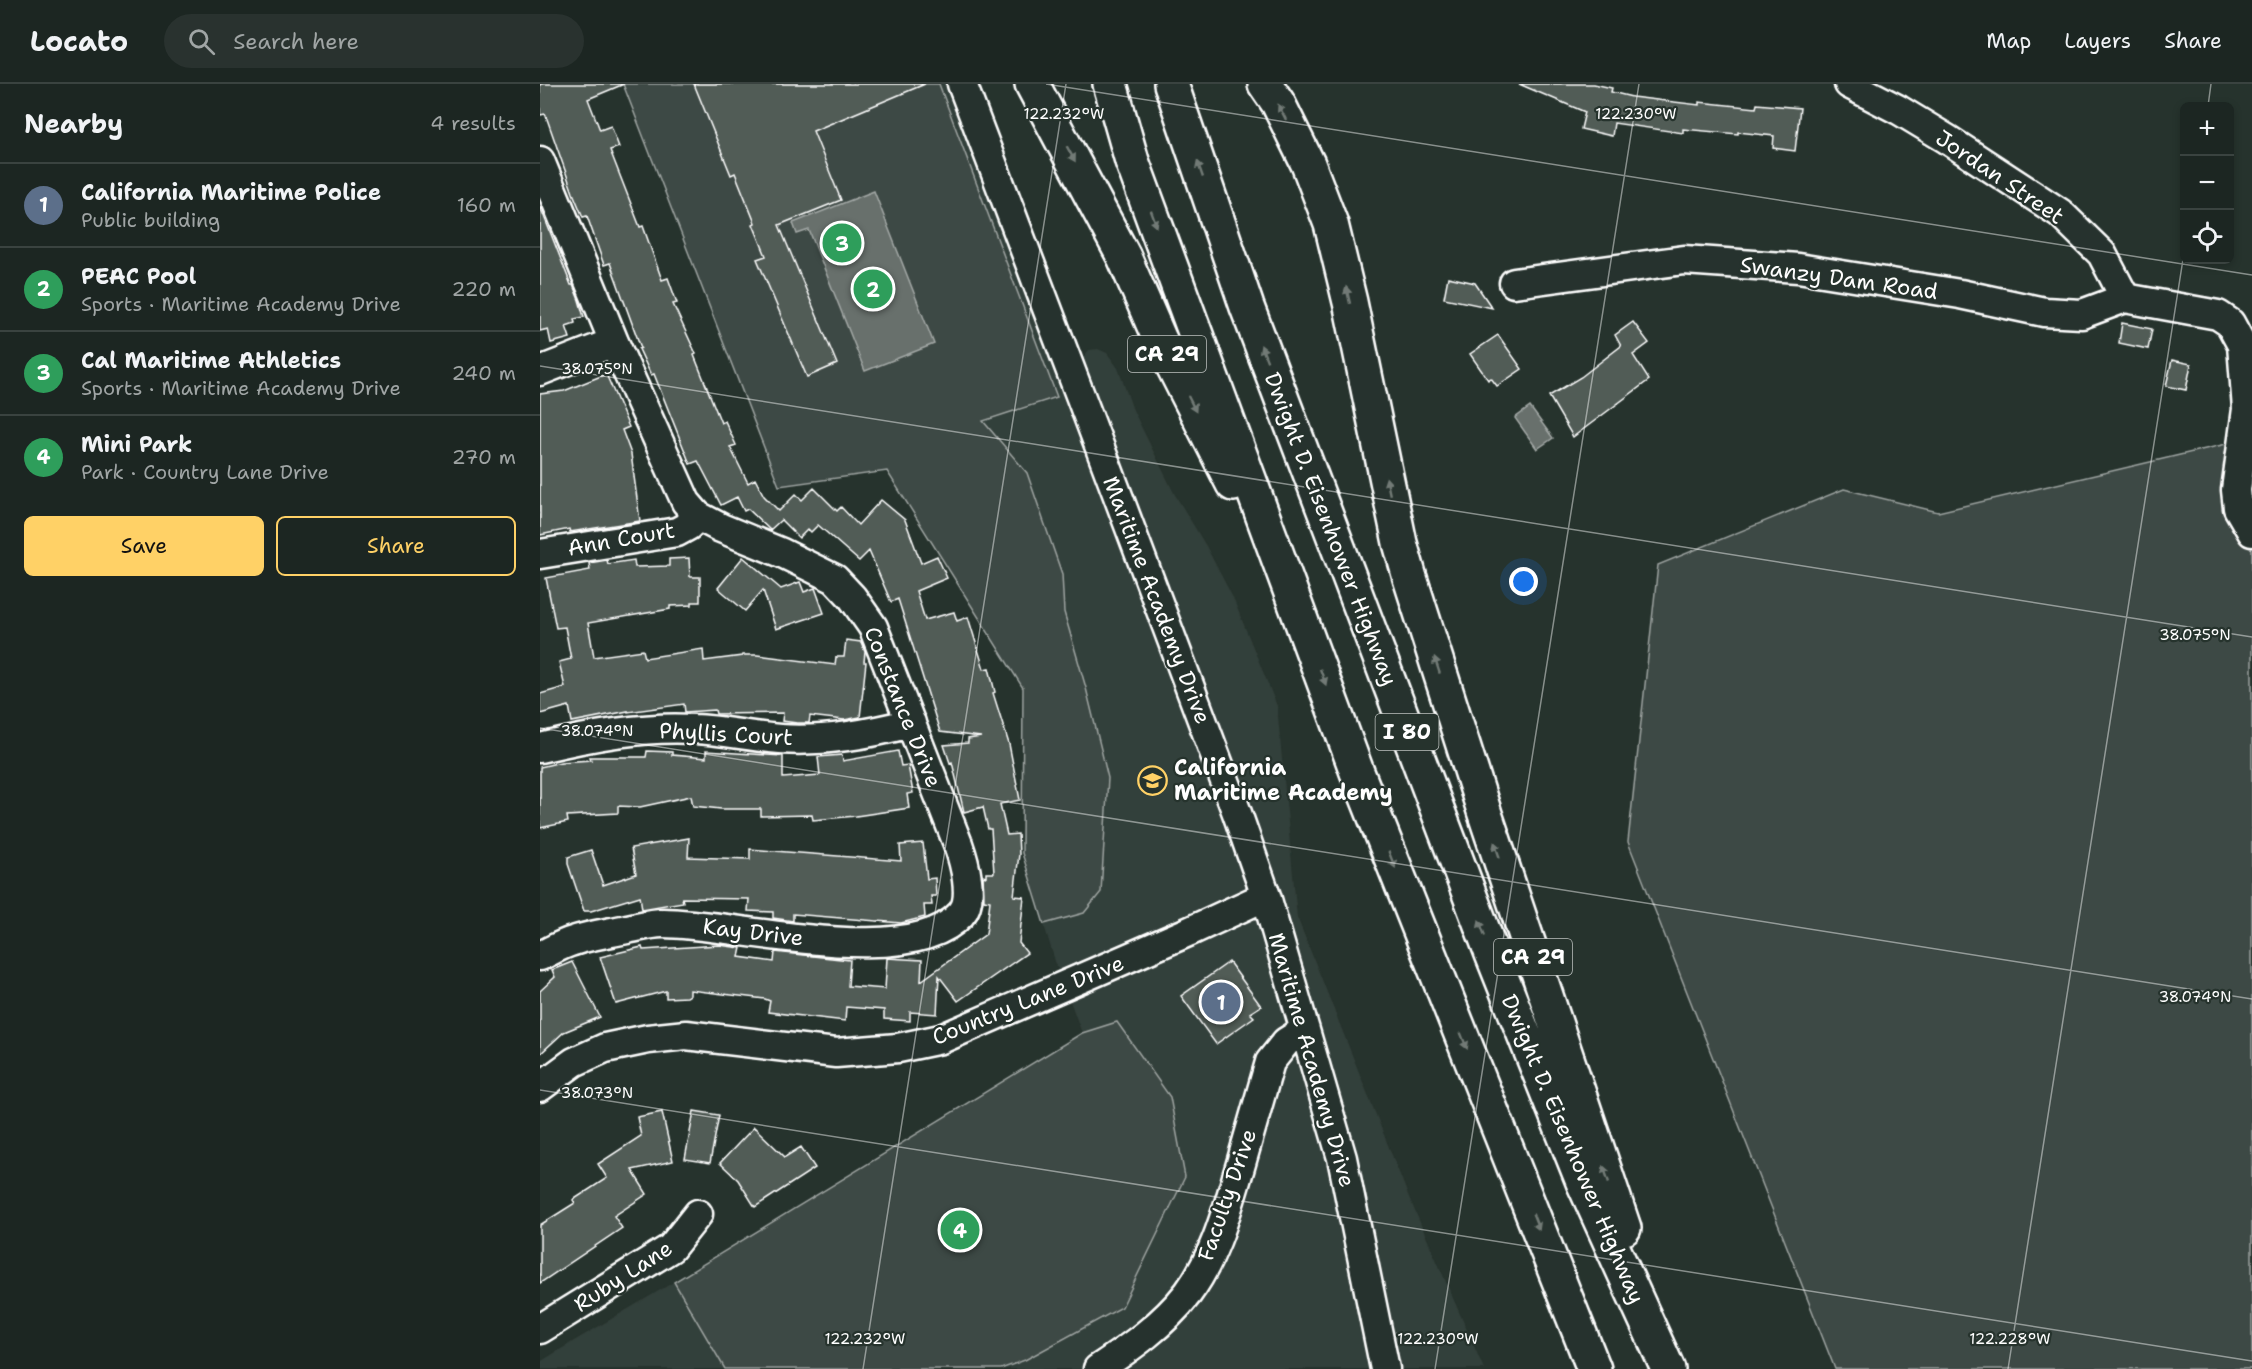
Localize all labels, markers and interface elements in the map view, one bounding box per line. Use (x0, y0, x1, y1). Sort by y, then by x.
search box (164, 14, 584, 68)
text: Locato (30, 22, 128, 60)
icon: search (185, 25, 218, 58)
text: Search here (233, 27, 359, 56)
text: Map (1986, 27, 2031, 55)
text: Layers (2064, 27, 2131, 55)
text: Share (2164, 27, 2222, 55)
map controls (2180, 102, 2234, 264)
button: + (2180, 102, 2234, 156)
one-way arrow (1278, 103, 1288, 121)
text: 122.232°W (1024, 104, 1104, 124)
text: 122.230°W (1595, 104, 1677, 124)
text: Nearby (24, 106, 123, 141)
text: 4 results (430, 110, 516, 136)
street label: Jordan Street (1930, 123, 2070, 231)
one-way arrow (1066, 145, 1076, 162)
button: − (2180, 156, 2234, 210)
one-way arrow (1195, 160, 1204, 178)
text: California Maritime Police (81, 178, 381, 207)
text: 1 (39, 192, 48, 218)
text: 160 m (457, 192, 516, 218)
text: Public building (81, 207, 220, 233)
button: locate (2180, 210, 2234, 264)
one-way arrow (1150, 211, 1160, 229)
pin: 3 (822, 220, 862, 266)
street label: Swanzy Dam Road (1738, 250, 1940, 306)
text: PEAC Pool (81, 262, 196, 291)
pin: 2 (854, 266, 892, 312)
text: 2 (37, 276, 51, 302)
text: 220 m (452, 276, 516, 302)
one-way arrow (1343, 285, 1353, 304)
text: Sports · Maritime Academy Drive (81, 291, 401, 317)
road number: CA 29 (1128, 336, 1206, 372)
one-way arrow (1259, 344, 1269, 362)
text: Cal Maritime Athletics (81, 346, 341, 375)
text: 38.075°N (561, 359, 633, 379)
text: 3 (37, 360, 51, 386)
text: 240 m (451, 360, 516, 386)
street label: Dwight D. Eisenhower Highway (1258, 368, 1404, 690)
text: Sports · Maritime Academy Drive (81, 375, 401, 401)
one-way arrow (1188, 396, 1197, 413)
text: Mini Park (81, 430, 192, 459)
text: 4 (37, 444, 51, 470)
text: 270 m (452, 444, 516, 470)
text: Park · Country Lane Drive (81, 459, 329, 485)
street label: Maritime Academy Drive (1096, 472, 1218, 728)
one-way arrow (1383, 476, 1392, 495)
street label: Ann Court (565, 515, 677, 563)
button: Save (24, 516, 264, 576)
button: Share (276, 516, 516, 576)
your location (1509, 567, 1538, 596)
street label: Constance Drive (858, 622, 948, 792)
text: 38.075°N (2159, 625, 2231, 645)
one-way arrow (1432, 656, 1441, 674)
one-way arrow (1319, 668, 1329, 686)
road number: I 80 (1376, 714, 1438, 750)
street label: Phyllis Court (658, 716, 794, 752)
text: 38.074°N (561, 721, 633, 741)
place label: California Maritime Academy (1174, 753, 1393, 807)
school or university icon: California Maritime Academy (1137, 764, 1169, 796)
one-way arrow (1492, 841, 1501, 859)
one-way arrow (1387, 851, 1397, 869)
street label: Kay Drive (701, 911, 805, 953)
one-way arrow (1476, 919, 1486, 937)
street label: Maritime Academy Drive (1262, 930, 1362, 1190)
road number: CA 29 (1494, 939, 1572, 975)
street label: Country Lane Drive (928, 948, 1128, 1052)
pin: 1 (1202, 980, 1240, 1024)
text: 38.074°N (2159, 987, 2231, 1007)
street label: Dwight D. Eisenhower Highway (1495, 990, 1651, 1308)
one-way arrow (1460, 1032, 1469, 1050)
text: 38.073°N (561, 1083, 633, 1103)
street label: Faculty Drive (1191, 1125, 1263, 1265)
one-way arrow (1601, 1165, 1611, 1183)
pin: 4 (940, 1208, 980, 1252)
one-way arrow (1531, 1214, 1541, 1232)
street label: Ruby Lane (568, 1233, 678, 1319)
text: 122.232°W (825, 1329, 905, 1349)
text: 122.230°W (1397, 1329, 1479, 1349)
text: 122.228°W (1969, 1329, 2051, 1349)

